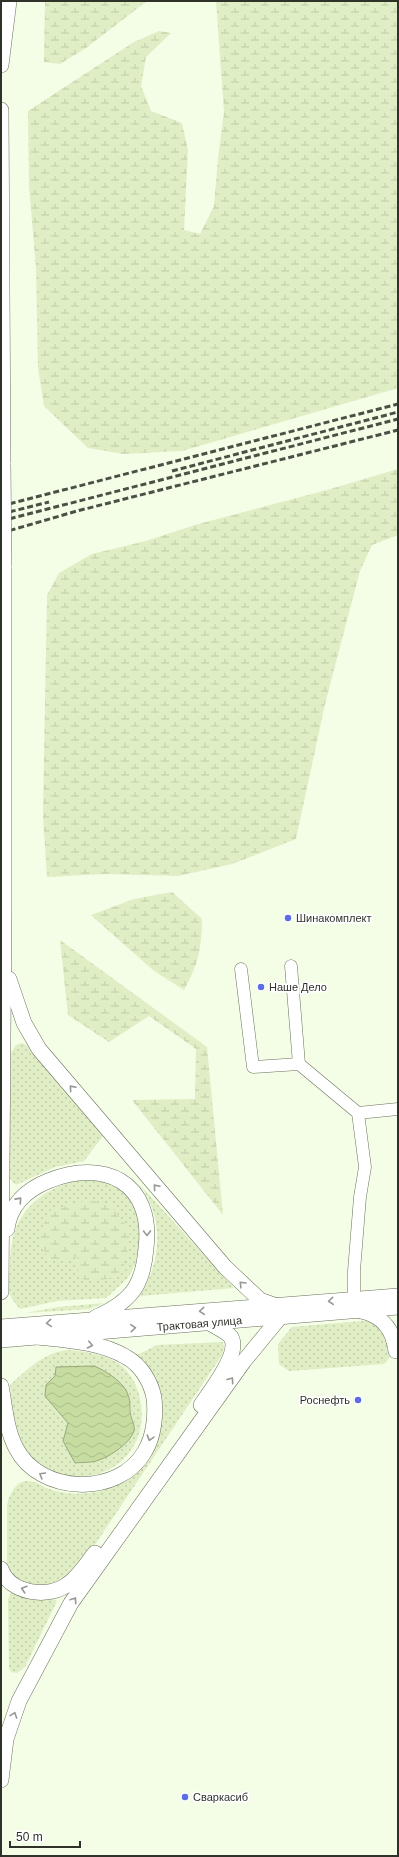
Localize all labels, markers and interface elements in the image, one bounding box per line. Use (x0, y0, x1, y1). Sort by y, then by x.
place label: Шинакомплект (296, 912, 372, 924)
marker: Шинакомплект (283, 913, 293, 923)
place label: Наше Дело (269, 981, 327, 993)
marker: Наше Дело (256, 982, 266, 992)
one-way arrow (69, 1085, 76, 1092)
one-way arrow (154, 1184, 161, 1191)
one-way arrow (15, 1198, 22, 1205)
one-way arrow (143, 1230, 151, 1236)
one-way arrow (239, 1281, 247, 1289)
one-way arrow (328, 1296, 334, 1305)
one-way arrow (199, 1307, 205, 1316)
street label: Трактовая улица (156, 1314, 243, 1333)
one-way arrow (46, 1319, 52, 1328)
one-way arrow (130, 1324, 136, 1333)
one-way arrow (87, 1341, 94, 1349)
one-way arrow (226, 1377, 233, 1384)
place label: Роснефть (300, 1394, 350, 1406)
marker: Роснефть (353, 1395, 363, 1405)
one-way arrow (146, 1435, 155, 1442)
one-way arrow (39, 1472, 46, 1480)
one-way arrow (20, 1585, 27, 1593)
one-way arrow (69, 1597, 76, 1604)
one-way arrow (10, 1711, 18, 1718)
place label: Сваркаcиб (193, 1791, 248, 1803)
marker: Сваркаcиб (180, 1792, 190, 1802)
scale bar (10, 1823, 80, 1849)
text: 50 m (16, 1830, 43, 1844)

